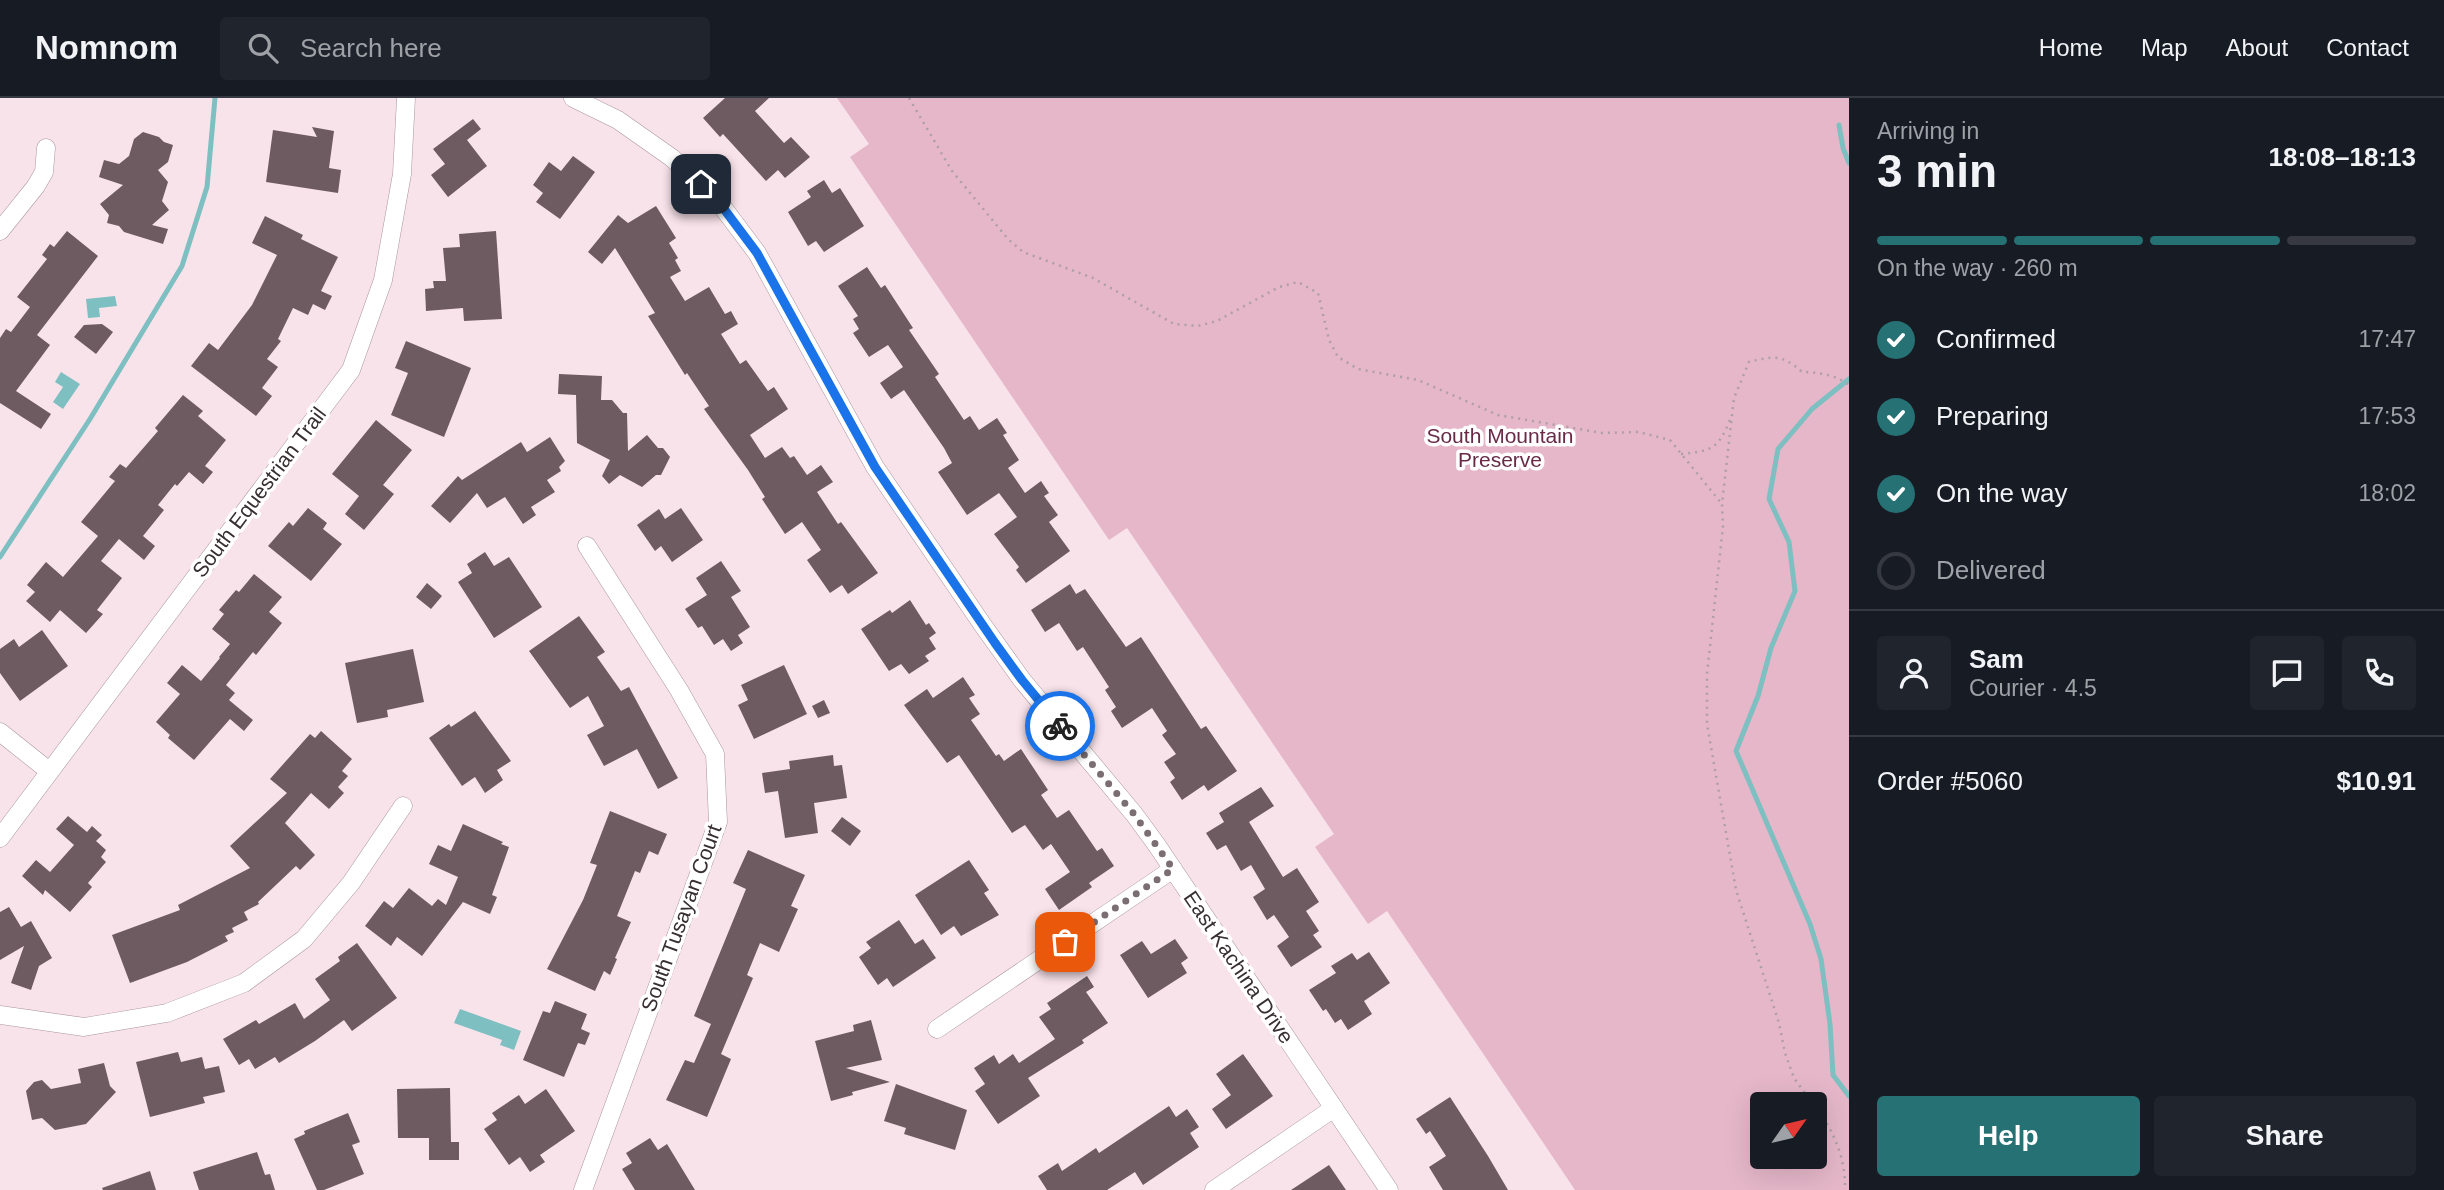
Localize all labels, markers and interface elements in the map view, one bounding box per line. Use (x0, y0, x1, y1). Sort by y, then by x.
search box (220, 17, 710, 80)
text: Nomnom (35, 29, 178, 66)
icon: search (244, 29, 282, 67)
text: Search here (300, 33, 442, 63)
text: Home (2039, 34, 2103, 61)
text: Map (2141, 34, 2188, 61)
text: About (2226, 34, 2288, 61)
text: Contact (2326, 34, 2409, 61)
text: Arriving in (1877, 118, 1979, 144)
text: 18:08–18:13 (2269, 142, 2416, 172)
text: 3 min (1877, 145, 1997, 197)
pin (671, 154, 731, 214)
icon: home (682, 165, 720, 203)
text: On the way · 260 m (1877, 255, 2078, 281)
icon: check (1877, 321, 1915, 359)
text: Confirmed (1936, 324, 2056, 354)
text: 17:47 (2358, 326, 2416, 352)
icon: check (1877, 398, 1915, 436)
text: Preparing (1936, 401, 2049, 431)
street label: South Equestrian Trail (188, 403, 330, 581)
text: 17:53 (2358, 403, 2416, 429)
park label: South Mountain Preserve (1426, 424, 1574, 471)
icon: check (1877, 475, 1915, 513)
text: On the way (1936, 478, 2068, 508)
text: 18:02 (2358, 480, 2416, 506)
text: Delivered (1936, 555, 2046, 585)
button: person (1877, 636, 1951, 710)
button: chat (2250, 636, 2324, 710)
button: phone (2342, 636, 2416, 710)
text: Sam (1969, 644, 2024, 674)
text: Courier · 4.5 (1969, 675, 2097, 701)
courier (1025, 691, 1095, 761)
icon: bike (1041, 707, 1079, 745)
text: Order #5060 (1877, 766, 2023, 796)
text: $10.91 (2336, 766, 2416, 796)
street label: South Tusayan Court (636, 821, 726, 1015)
street label: East Kachina Drive (1180, 887, 1298, 1047)
pin (1035, 912, 1095, 972)
icon: bag (1046, 923, 1084, 961)
north arrow (1750, 1092, 1827, 1169)
map controls (1750, 1092, 1827, 1169)
button: Help (1877, 1096, 2140, 1176)
button: Share (2154, 1096, 2416, 1176)

